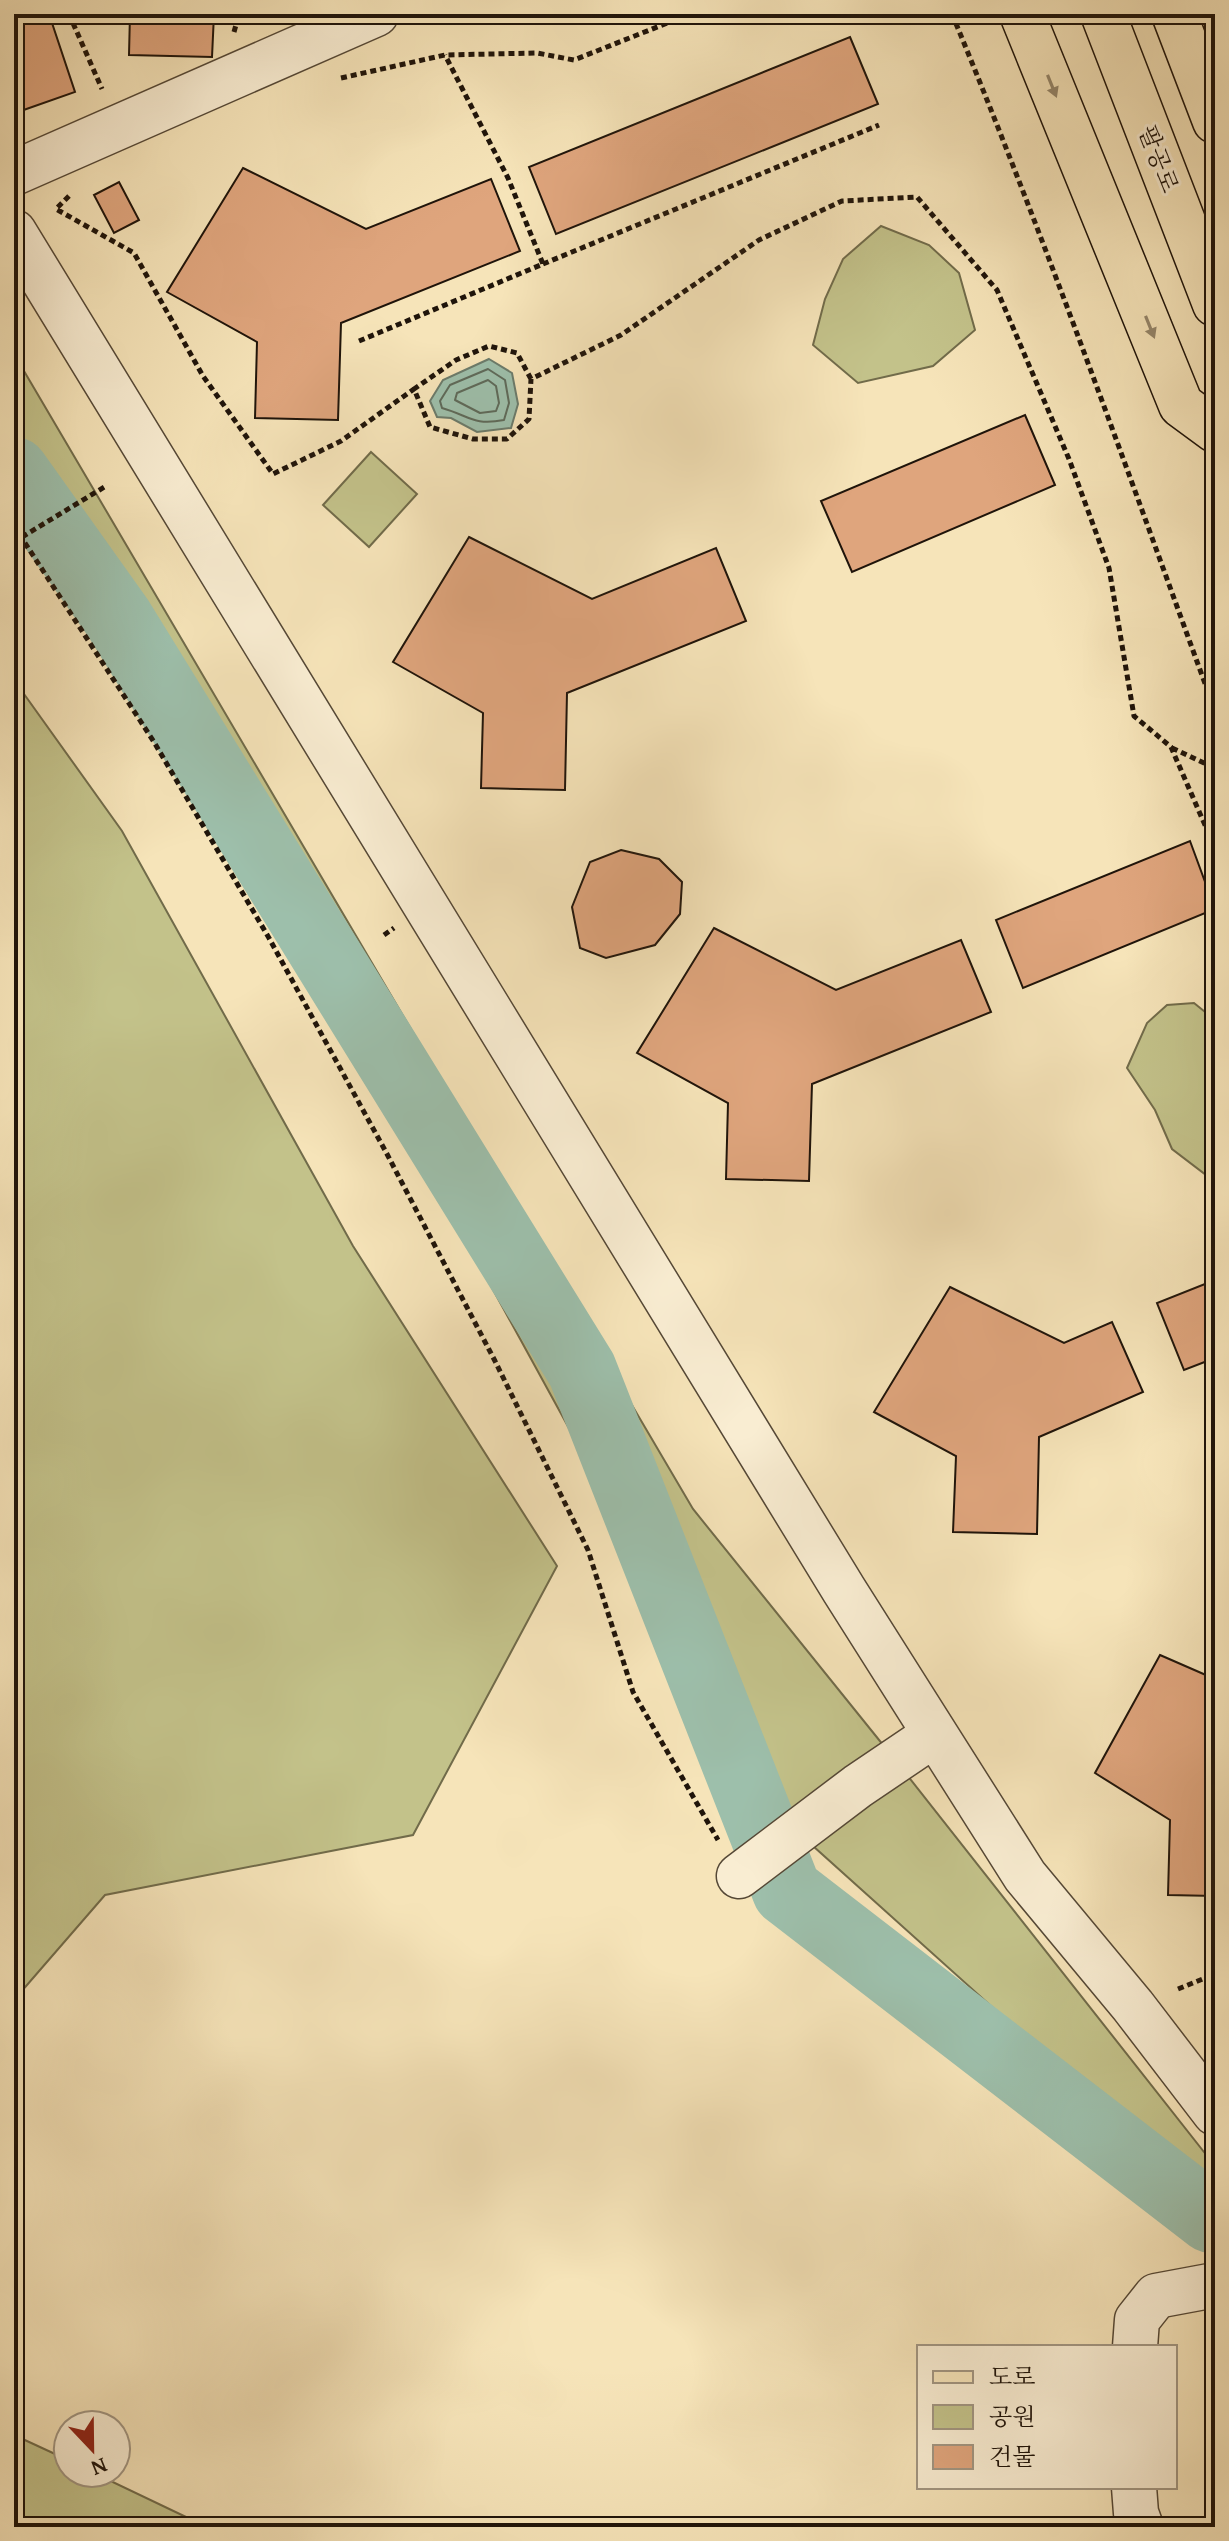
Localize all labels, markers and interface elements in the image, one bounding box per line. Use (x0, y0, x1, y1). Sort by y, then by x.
one-way arrow (1046, 74, 1059, 98)
street label: 팔공로 (1130, 120, 1188, 198)
one-way arrow (1144, 315, 1157, 339)
legend (917, 2345, 1177, 2489)
text: 도로 (989, 2359, 1035, 2394)
text: 공원 (989, 2399, 1035, 2434)
north arrow (52, 2409, 132, 2489)
text: 건물 (989, 2439, 1035, 2474)
text: N (86, 2450, 112, 2485)

